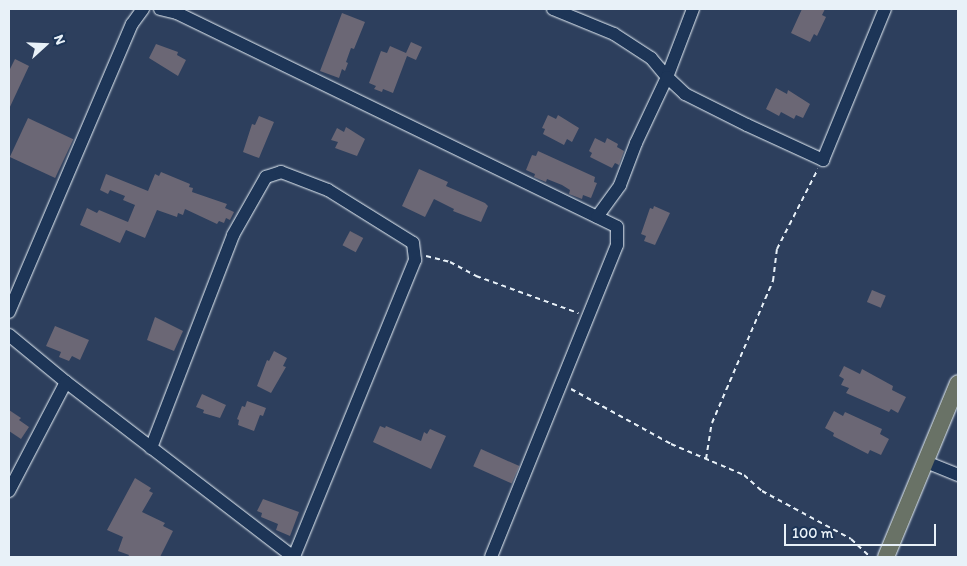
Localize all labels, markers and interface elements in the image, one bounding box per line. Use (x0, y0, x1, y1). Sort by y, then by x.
north arrow (20, 20, 70, 70)
text: N (50, 32, 69, 47)
scale bar (787, 514, 940, 546)
text: 100 m (792, 524, 833, 542)

